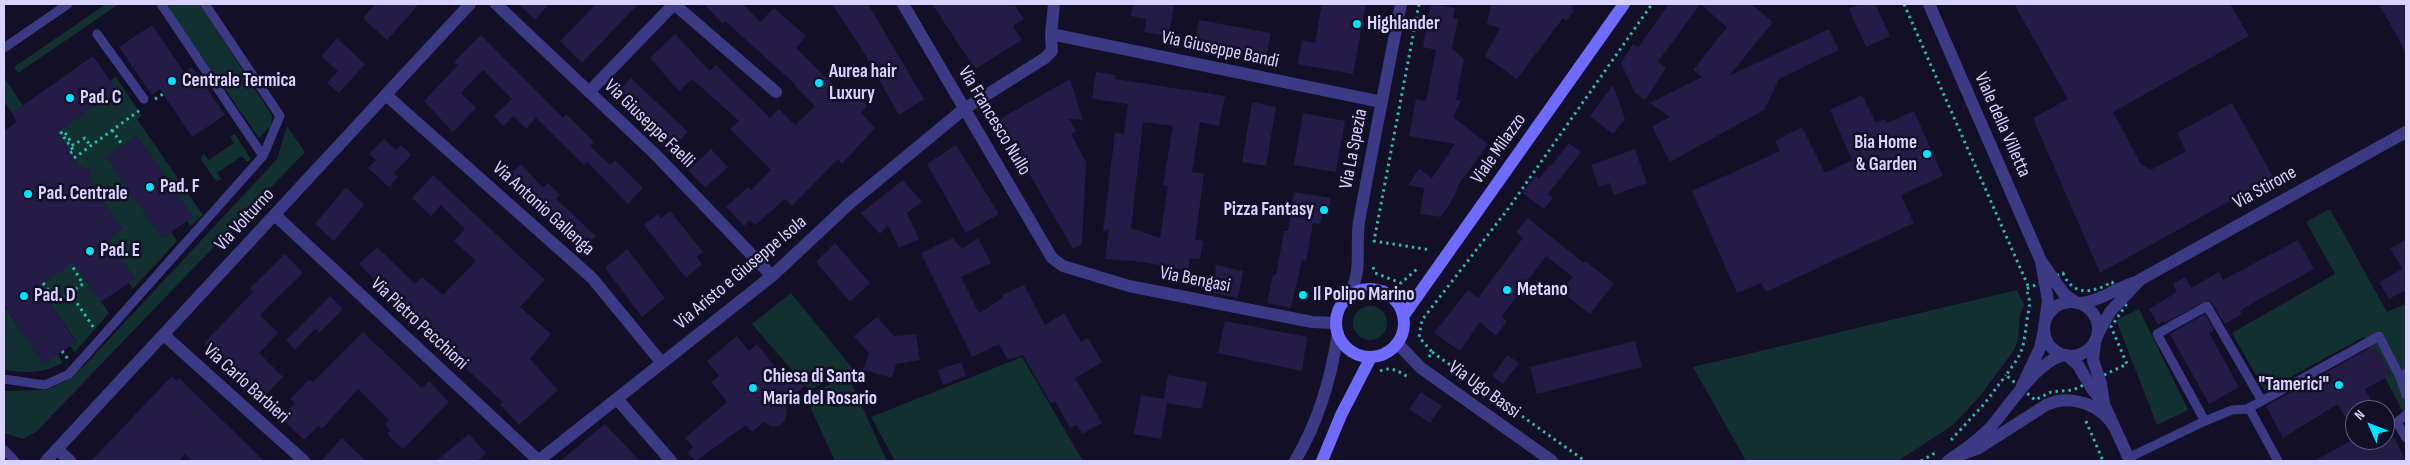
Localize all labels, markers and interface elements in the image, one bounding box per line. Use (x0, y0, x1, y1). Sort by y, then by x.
place label: Highlander (1367, 13, 1440, 35)
marker: Highlander (1351, 18, 1363, 30)
street label: Via Giuseppe Bandi (1159, 26, 1281, 74)
place label: Aurea hair Luxury (829, 61, 897, 105)
street label: Via Francesco Nullo (953, 62, 1035, 180)
street label: Viale della Villetta (1969, 69, 2035, 181)
place label: Centrale Termica (182, 70, 296, 92)
marker: Centrale Termica (166, 75, 178, 87)
street label: Via Giuseppe Faelli (599, 75, 699, 173)
marker: Aurea hair Luxury (813, 77, 825, 89)
place label: Pad. C (80, 87, 121, 109)
marker: Pad. C (64, 92, 76, 104)
street label: Via La Spezia (1335, 107, 1373, 191)
street label: Viale Milazzo (1467, 109, 1531, 189)
place label: Bia Home & Garden (1854, 132, 1917, 176)
marker: Bia Home & Garden (1921, 148, 1933, 160)
street label: Via Antonio Gallenga (487, 157, 599, 261)
street label: Via Stirone (2229, 161, 2301, 215)
place label: Pad. F (160, 176, 200, 198)
marker: Pad. F (144, 181, 156, 193)
place label: Pad. Centrale (38, 183, 128, 205)
street label: Via Volturno (210, 184, 280, 256)
marker: Pad. Centrale (22, 188, 34, 200)
place label: Pizza Fantasy (1223, 199, 1314, 221)
marker: Pizza Fantasy (1318, 204, 1330, 216)
street label: Via Aristo e Giuseppe Isola (670, 211, 812, 335)
place label: Pad. E (100, 240, 140, 262)
marker: Pad. E (84, 245, 96, 257)
street label: Via Bengasi (1158, 262, 1232, 298)
street label: Via Pietro Pecchioni (365, 273, 473, 375)
place label: Metano (1517, 279, 1568, 301)
place label: Il Polipo Marino (1313, 284, 1415, 306)
marker: Metano (1501, 284, 1513, 296)
place label: Pad. D (34, 285, 76, 307)
marker: Il Polipo Marino (1297, 289, 1309, 301)
marker: Pad. D (18, 290, 30, 302)
street label: Via Carlo Barbieri (198, 339, 294, 429)
street label: Via Ugo Bassi (1444, 356, 1524, 424)
place label: Chiesa di Santa Maria del Rosario (763, 366, 877, 410)
place label: "Tamerici" (2259, 374, 2329, 396)
marker: "Tamerici" (2333, 379, 2345, 391)
marker: Chiesa di Santa Maria del Rosario (747, 382, 759, 394)
north arrow (2345, 400, 2395, 450)
text: N (2351, 406, 2368, 424)

